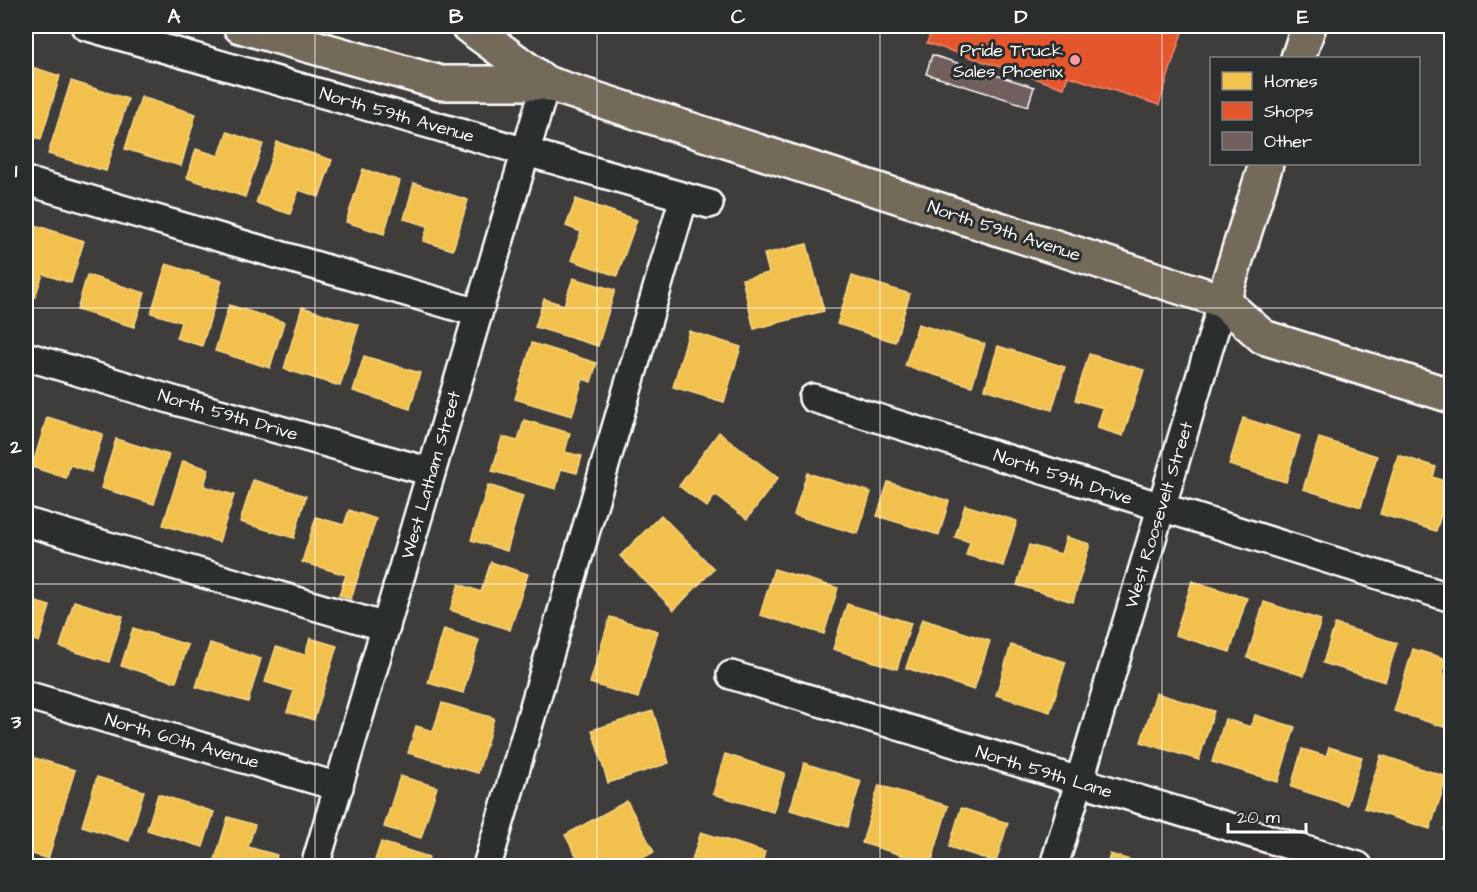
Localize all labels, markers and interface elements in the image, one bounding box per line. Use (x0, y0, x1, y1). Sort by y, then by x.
text: A (168, 3, 181, 31)
text: B (449, 3, 464, 31)
text: C (731, 3, 746, 31)
text: D (1015, 3, 1028, 31)
text: E (1297, 3, 1309, 31)
place label: Pride Truck Sales Phoenix (953, 38, 1064, 84)
marker: Pride Truck Sales Phoenix (1068, 53, 1082, 67)
legend (1210, 57, 1420, 165)
text: Homes (1264, 69, 1318, 94)
street label: North 59th Avenue (317, 81, 477, 149)
text: Shops (1264, 99, 1314, 124)
text: Other (1264, 129, 1312, 154)
text: 1 (15, 157, 18, 185)
street label: North 59th Avenue (924, 194, 1084, 268)
street label: North 59th Drive (155, 383, 301, 447)
street label: West Latham Street (395, 387, 467, 562)
street label: West Roosevelt Street (1119, 418, 1200, 611)
text: 2 (9, 433, 22, 461)
street label: North 59th Drive (990, 443, 1136, 511)
street label: North 60th Avenue (102, 707, 262, 775)
text: 3 (10, 708, 22, 736)
street label: North 59th Lane (973, 739, 1116, 805)
scale bar (1228, 796, 1306, 834)
text: 20 m (1237, 805, 1280, 830)

